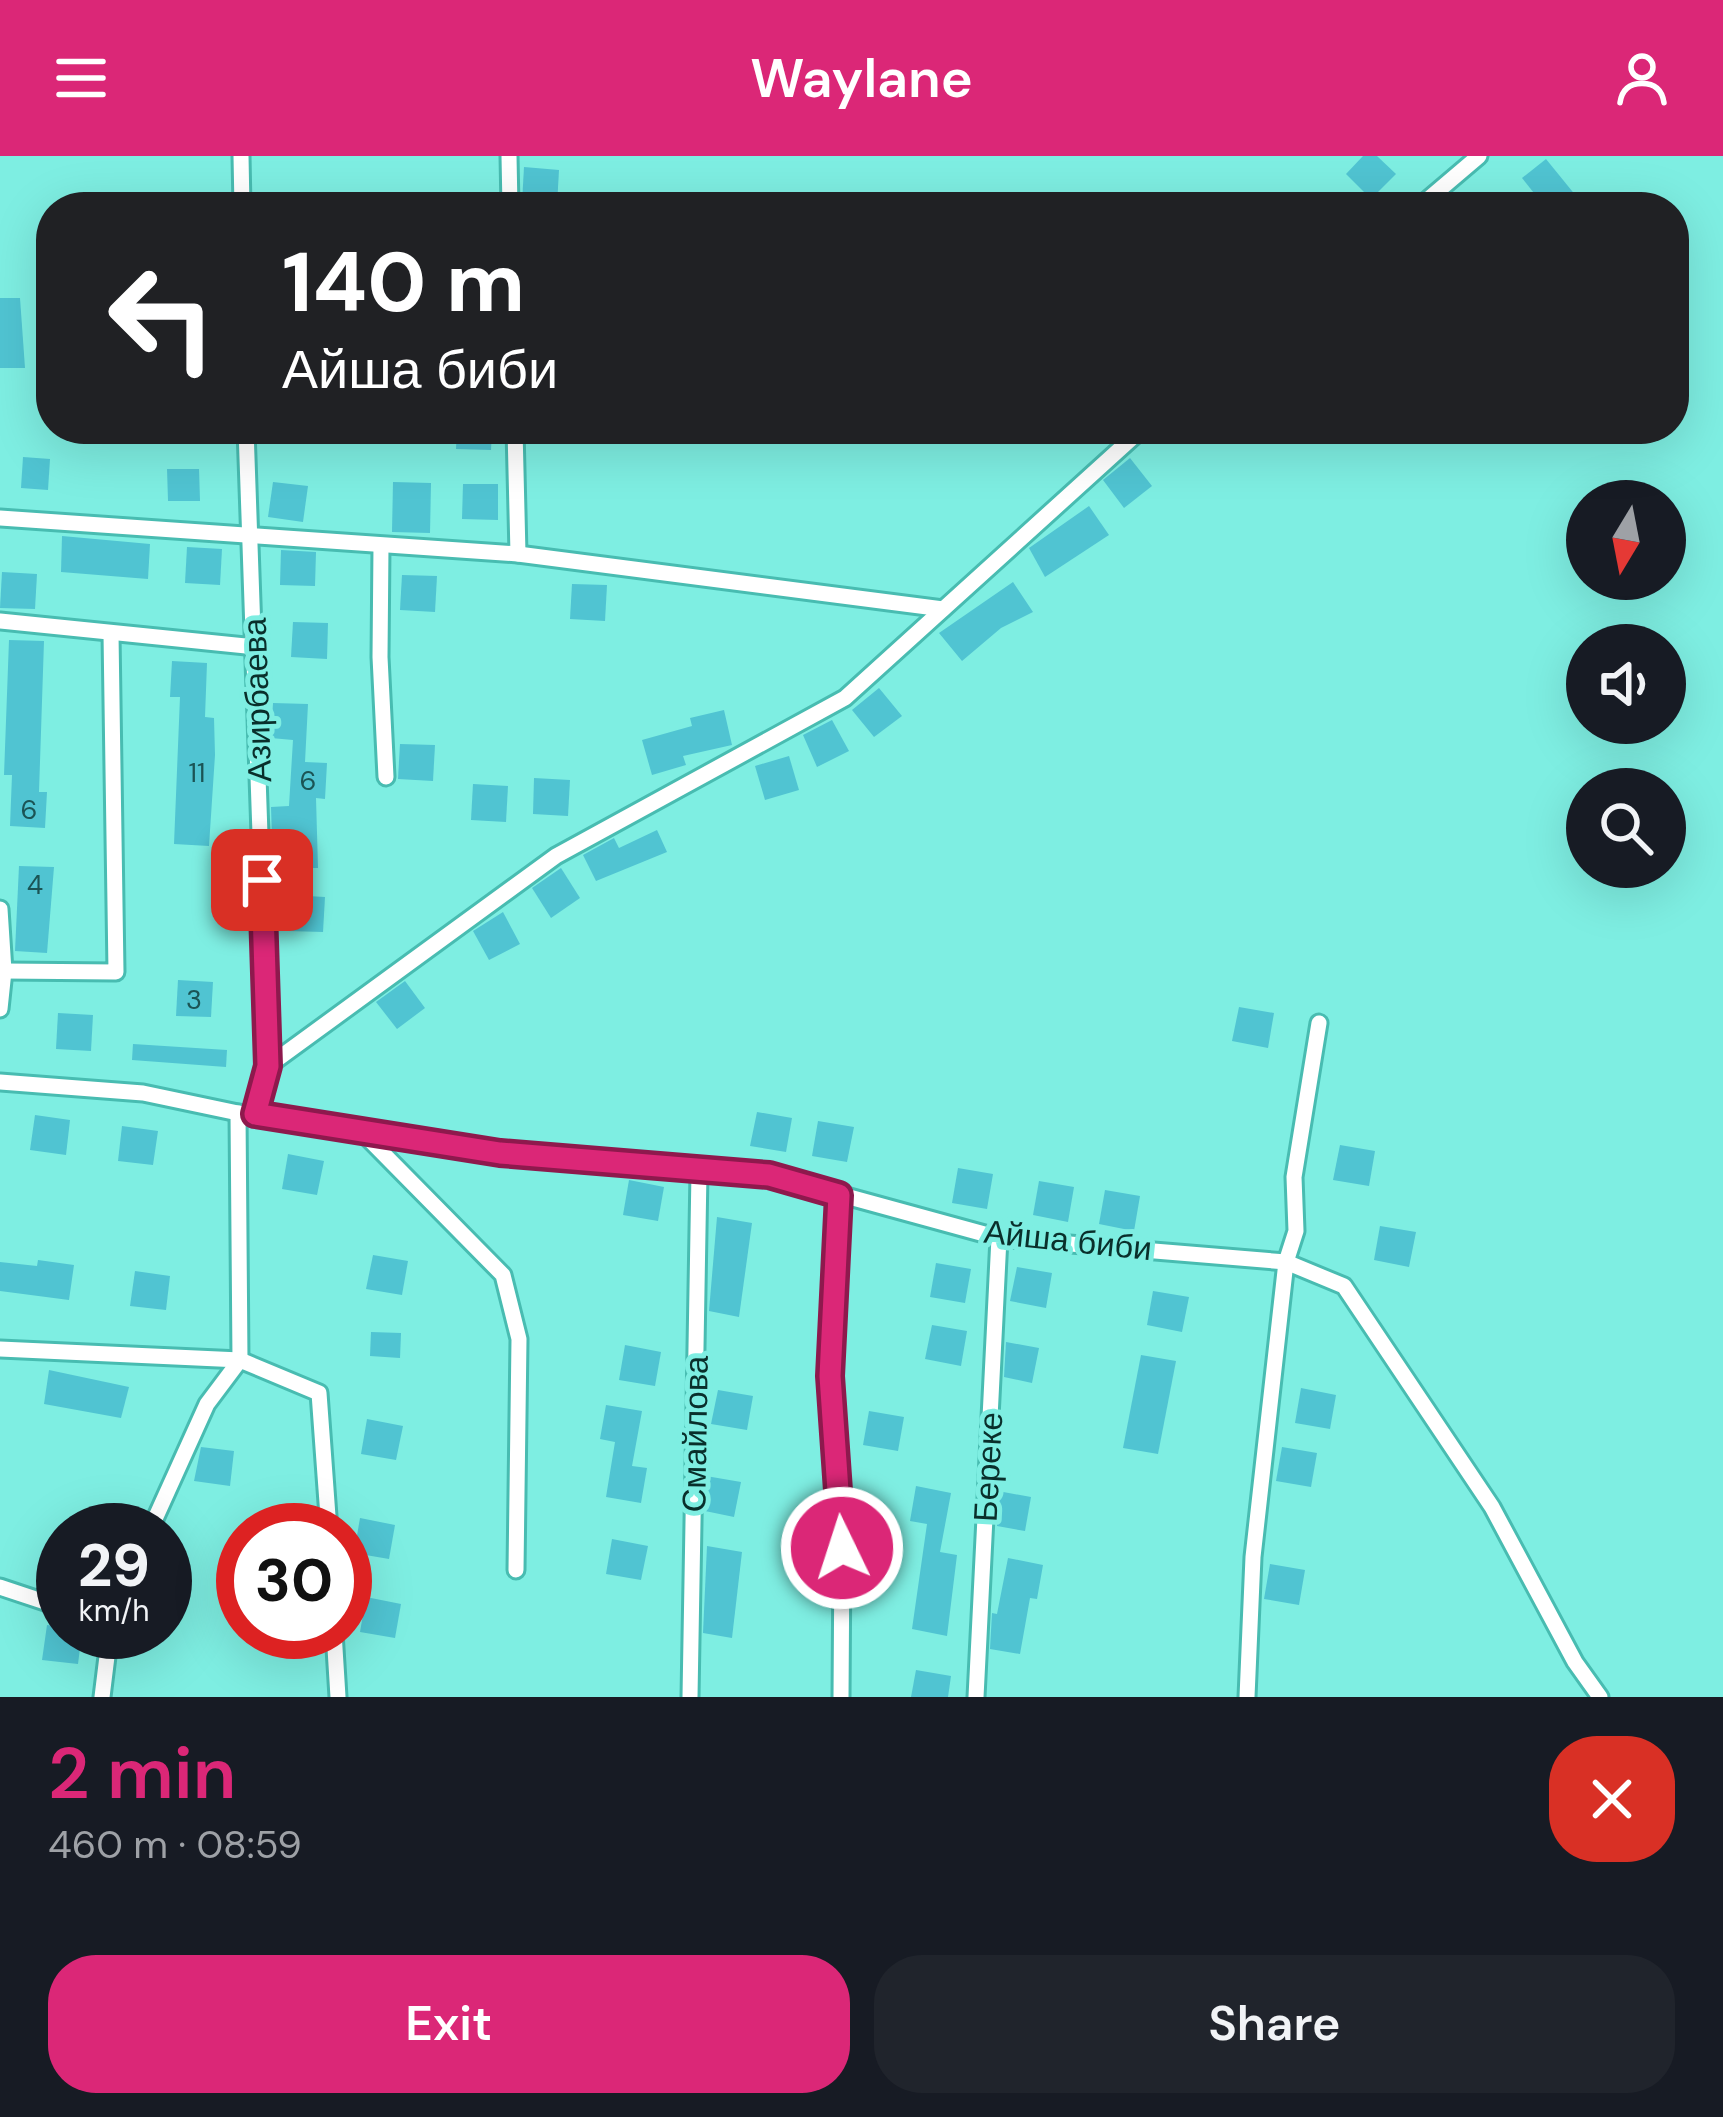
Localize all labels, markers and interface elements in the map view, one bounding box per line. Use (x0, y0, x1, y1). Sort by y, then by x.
text: Waylane (750, 43, 973, 114)
icon: menu (48, 45, 114, 111)
icon: person (1609, 45, 1675, 111)
text: 140 m (282, 228, 525, 337)
icon: left (84, 240, 240, 396)
text: Айша биби (282, 334, 558, 405)
north arrow (1566, 480, 1686, 600)
map controls (1566, 480, 1686, 888)
street label: Азирбаева (233, 617, 281, 783)
button: sound (1566, 624, 1686, 744)
house number: 11 (189, 755, 205, 790)
house number: 6 (300, 763, 316, 798)
button: search (1566, 768, 1686, 888)
house number: 6 (21, 792, 37, 827)
pin (211, 829, 313, 931)
icon: arrive (229, 847, 295, 913)
house number: 4 (27, 867, 43, 902)
house number: 3 (186, 982, 202, 1017)
street label: Айша биби (982, 1210, 1154, 1270)
street label: Смайлова (672, 1355, 718, 1513)
street label: Береке (964, 1411, 1012, 1523)
position arrow (779, 1485, 905, 1611)
speed limit sign: 30 (216, 1503, 372, 1659)
text: 29 (78, 1526, 150, 1605)
text: km/h (79, 1591, 149, 1630)
text: 2 min (48, 1727, 236, 1820)
button: close (1549, 1736, 1675, 1862)
text: 460 m · 08:59 (48, 1819, 302, 1870)
button: Exit (48, 1955, 850, 2093)
button: Share (874, 1955, 1675, 2093)

